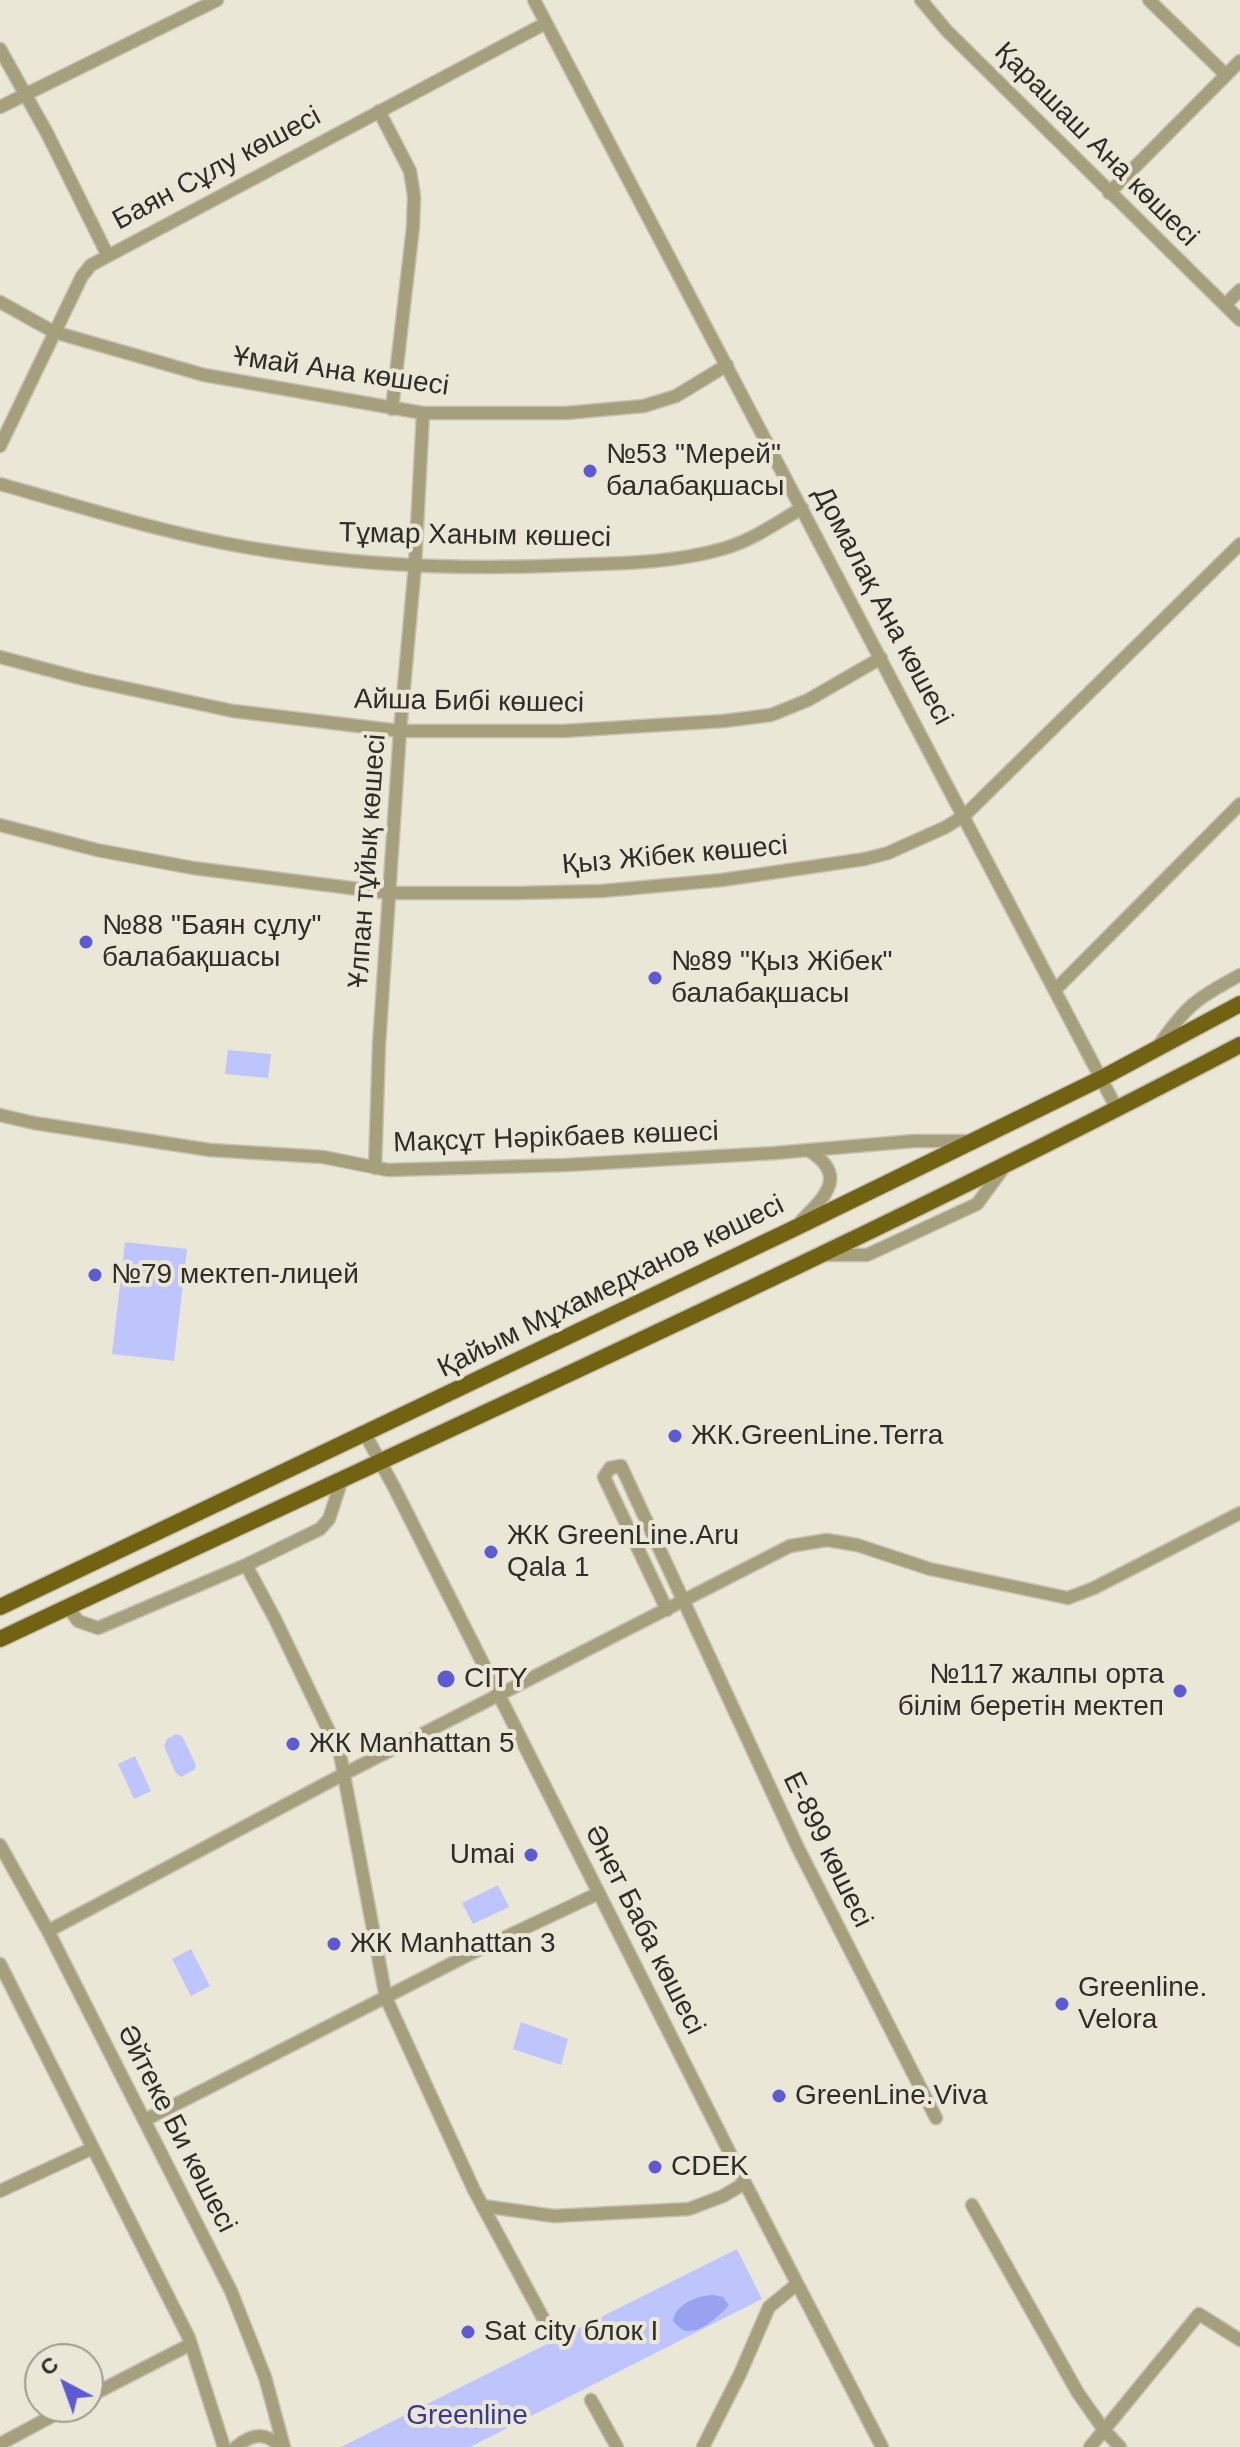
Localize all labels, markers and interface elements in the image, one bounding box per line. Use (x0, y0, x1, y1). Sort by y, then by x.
street label: Қарашаш Ана көшесі (987, 36, 1205, 254)
street label: Баян Сұлу көшесі (107, 100, 327, 238)
street label: Ұмай Ана көшесі (231, 340, 451, 404)
place label: №53 "Мерей" балабақшасы (606, 438, 784, 504)
marker: №53 "Мерей" балабақшасы (581, 462, 599, 480)
street label: Домалақ Ана көшесі (805, 481, 959, 731)
street label: Тұмар Ханым көшесі (339, 517, 611, 555)
street label: Айша Бибі көшесі (354, 683, 584, 721)
street label: Ұлпан тұйық көшесі (342, 733, 394, 989)
street label: Қыз Жібек көшесі (561, 829, 789, 883)
place label: №88 "Баян сұлу" балабақшасы (102, 909, 322, 975)
marker: №88 "Баян сұлу" балабақшасы (77, 933, 95, 951)
place label: №89 "Қыз Жібек" балабақшасы (671, 945, 893, 1011)
marker: №89 "Қыз Жібек" балабақшасы (646, 969, 664, 987)
street label: Мақсұт Нәрікбаев көшесі (393, 1116, 719, 1160)
street label: Қайым Мұхамедханов көшесі (432, 1188, 790, 1386)
place label: №79 мектеп-лицей (111, 1258, 359, 1292)
marker: №79 мектеп-лицей (86, 1266, 104, 1284)
place label: ЖК.GreenLine.Terra (691, 1419, 943, 1453)
marker: ЖК.GreenLine.Terra (666, 1427, 684, 1445)
place label: ЖК GreenLine.Aru Qala 1 (507, 1519, 739, 1585)
marker: ЖК GreenLine.Aru Qala 1 (482, 1543, 500, 1561)
place label: №117 жалпы орта білім беретін мектеп (898, 1658, 1164, 1724)
place label: CITY (464, 1662, 528, 1696)
marker: CITY (435, 1668, 457, 1690)
marker: №117 жалпы орта білім беретін мектеп (1171, 1682, 1189, 1700)
place label: ЖК Manhattan 5 (309, 1727, 515, 1761)
marker: ЖК Manhattan 5 (284, 1735, 302, 1753)
street label: Е-899 көшесі (775, 1767, 879, 1933)
street label: Әнет Баба көшесі (577, 1820, 711, 2040)
place label: Umai (450, 1838, 515, 1872)
marker: Umai (522, 1846, 540, 1864)
place label: ЖК Manhattan 3 (350, 1927, 556, 1961)
marker: ЖК Manhattan 3 (325, 1935, 343, 1953)
place label: Greenline. Velora (1078, 1971, 1207, 2037)
marker: Greenline. Velora (1053, 1995, 1071, 2013)
street label: Әйтеке Би көшесі (109, 2020, 243, 2238)
place label: GreenLine.Viva (795, 2079, 988, 2113)
marker: GreenLine.Viva (770, 2087, 788, 2105)
place label: CDEK (671, 2150, 749, 2184)
marker: CDEK (646, 2158, 664, 2176)
place label: Sat city блок I (484, 2315, 658, 2349)
marker: Sat city блок I (459, 2323, 477, 2341)
north arrow (24, 2343, 104, 2423)
text: С (35, 2351, 63, 2381)
park label: Greenline (406, 2399, 528, 2433)

